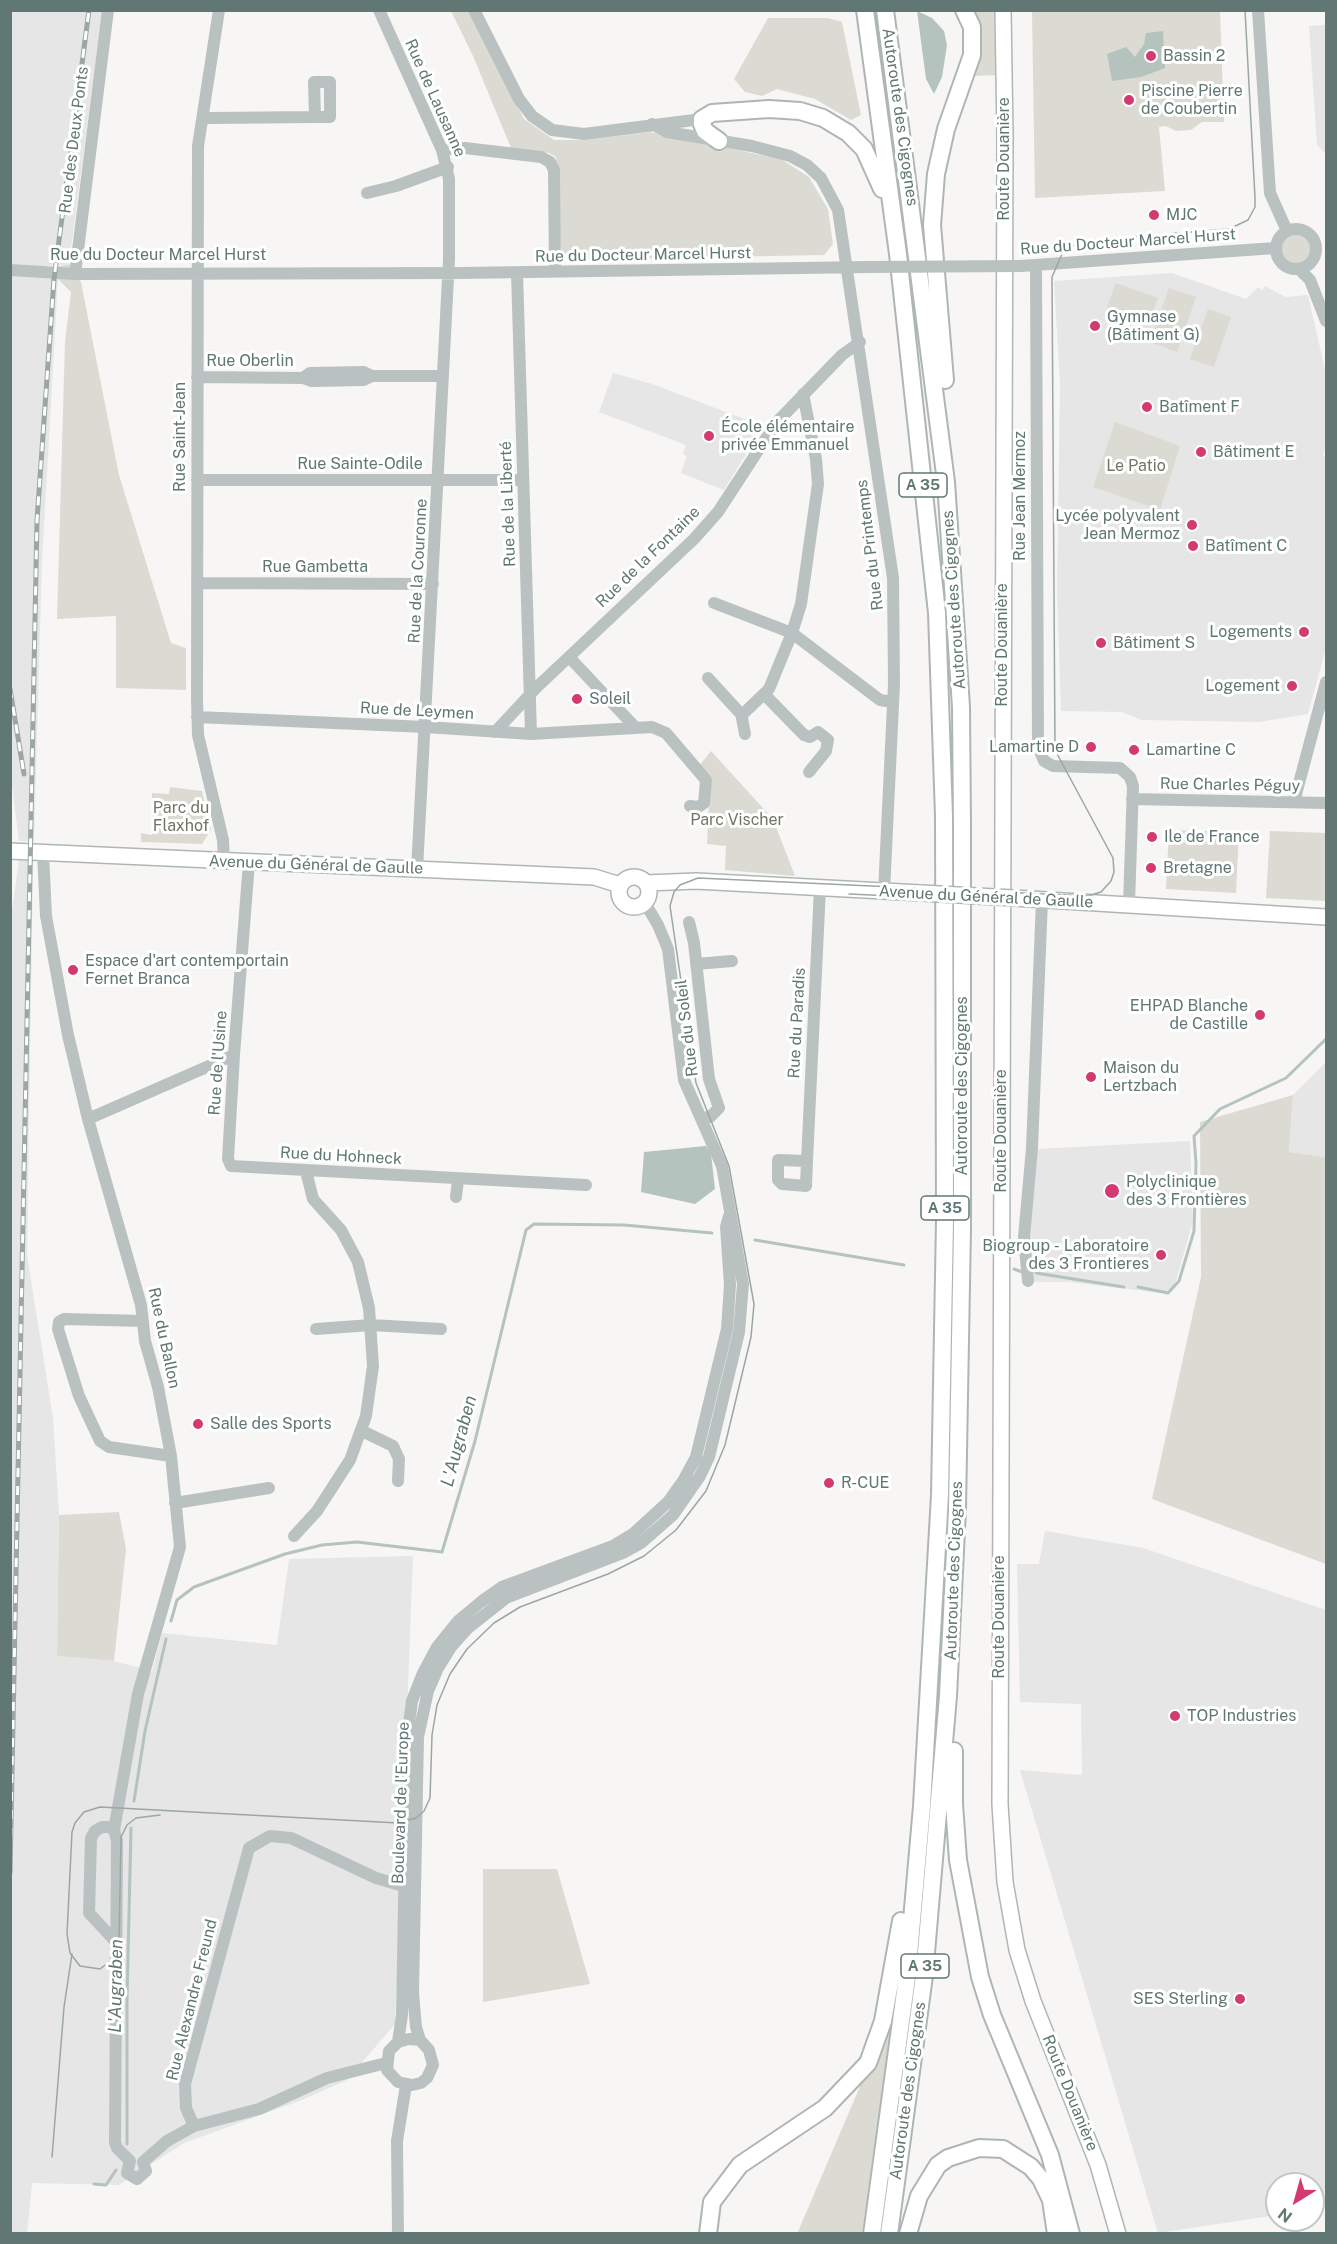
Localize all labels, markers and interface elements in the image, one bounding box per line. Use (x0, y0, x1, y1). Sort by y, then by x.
street label: Autoroute des Cigognes (878, 27, 922, 207)
street label: Rue de Lausanne (400, 36, 470, 160)
place label: Bassin 2 (1163, 46, 1225, 66)
marker: Bassin 2 (1144, 49, 1158, 63)
street label: Rue des Deux Ponts (55, 65, 93, 215)
place label: Piscine Pierre de Coubertin (1141, 81, 1243, 119)
marker: Piscine Pierre de Coubertin (1122, 93, 1136, 107)
street label: Route Douanière (994, 97, 1014, 221)
place label: MJC (1166, 205, 1197, 225)
marker: MJC (1147, 208, 1161, 222)
street label: Rue du Docteur Marcel Hurst (1019, 225, 1237, 259)
street label: Rue du Docteur Marcel Hurst (535, 244, 751, 266)
street label: Rue du Docteur Marcel Hurst (50, 245, 266, 265)
place label: Gymnase (Bâtiment G) (1107, 307, 1200, 345)
marker: Gymnase (Bâtiment G) (1088, 319, 1102, 333)
street label: Rue Oberlin (206, 351, 294, 371)
street label: Rue Saint-Jean (170, 382, 190, 492)
place label: Batîment F (1159, 397, 1240, 417)
marker: Batîment F (1140, 400, 1154, 414)
place label: École élémentaire privée Emmanuel (721, 417, 855, 455)
marker: École élémentaire privée Emmanuel (702, 429, 716, 443)
street label: Rue Jean Mermoz (1010, 431, 1030, 561)
street label: Rue de la Liberté (496, 441, 520, 567)
place label: Bâtiment E (1213, 442, 1294, 462)
marker: Bâtiment E (1194, 445, 1208, 459)
street label: Rue Sainte-Odile (297, 454, 423, 474)
park label: Le Patio (1106, 456, 1166, 476)
road number: A 35 (899, 473, 947, 497)
street label: Rue du Printemps (852, 479, 888, 611)
street label: Rue de la Couronne (405, 498, 431, 644)
street label: Rue de la Fontaine (592, 502, 704, 612)
place label: Lycée polyvalent Jean Mermoz (1055, 506, 1180, 544)
street label: Autoroute des Cigognes (938, 510, 970, 690)
marker: Lycée polyvalent Jean Mermoz (1185, 518, 1199, 532)
place label: Batîment C (1205, 536, 1287, 556)
marker: Batîment C (1186, 539, 1200, 553)
street label: Rue Gambetta (262, 557, 368, 577)
street label: Route Douanière (992, 583, 1012, 707)
place label: Logements (1209, 622, 1292, 642)
marker: Logements (1297, 625, 1311, 639)
place label: Bâtiment S (1113, 633, 1195, 653)
marker: Bâtiment S (1094, 636, 1108, 650)
place label: Logement (1205, 676, 1280, 696)
marker: Logement (1285, 679, 1299, 693)
place label: Soleil (589, 689, 631, 709)
marker: Soleil (570, 692, 584, 706)
street label: Rue de Leymen (360, 698, 474, 724)
place label: Lamartine D (989, 737, 1079, 757)
marker: Lamartine D (1084, 740, 1098, 754)
place label: Lamartine C (1146, 740, 1236, 760)
marker: Lamartine C (1127, 743, 1141, 757)
street label: Rue Charles Péguy (1160, 774, 1300, 796)
park label: Parc du Flaxhof (153, 798, 209, 836)
park label: Parc Vischer (690, 810, 784, 830)
place label: Ile de France (1164, 827, 1260, 847)
marker: Ile de France (1145, 830, 1159, 844)
street label: Avenue du Général de Gaulle (208, 852, 424, 878)
place label: Bretagne (1163, 858, 1232, 878)
marker: Bretagne (1144, 861, 1158, 875)
street label: Avenue du Général de Gaulle (878, 882, 1094, 912)
place label: Espace d'art contemportain Fernet Branca (85, 951, 289, 989)
marker: Espace d'art contemportain Fernet Branca (66, 963, 80, 977)
street label: Rue du Paradis (785, 967, 809, 1079)
street label: Rue du Soleil (672, 978, 702, 1078)
street label: Autoroute des Cigognes (952, 996, 972, 1176)
place label: EHPAD Blanche de Castille (1130, 996, 1248, 1034)
marker: EHPAD Blanche de Castille (1253, 1008, 1267, 1022)
street label: Rue de l'Usine (205, 1010, 231, 1116)
place label: Maison du Lertzbach (1103, 1058, 1179, 1096)
street label: Route Douanière (991, 1069, 1011, 1193)
marker: Maison du Lertzbach (1084, 1070, 1098, 1084)
street label: Rue du Hohneck (280, 1143, 402, 1169)
place label: Polyclinique des 3 Frontières (1126, 1172, 1247, 1210)
marker: Polyclinique des 3 Frontières (1103, 1182, 1121, 1200)
road number: A 35 (921, 1196, 969, 1220)
place label: Biogroup - Laboratoire des 3 Frontieres (982, 1236, 1149, 1274)
marker: Biogroup - Laboratoire des 3 Frontieres (1154, 1248, 1168, 1262)
street label: Rue du Ballon (144, 1286, 184, 1390)
water label: L'Augraben (436, 1393, 482, 1489)
place label: Salle des Sports (210, 1414, 332, 1434)
marker: Salle des Sports (191, 1417, 205, 1431)
place label: R-CUE (841, 1473, 889, 1493)
marker: R-CUE (822, 1476, 836, 1490)
street label: Autoroute des Cigognes (941, 1481, 967, 1661)
street label: Route Douanière (989, 1555, 1009, 1679)
place label: TOP Industries (1187, 1706, 1296, 1726)
marker: TOP Industries (1168, 1709, 1182, 1723)
street label: Boulevard de l'Europe (389, 1722, 413, 1884)
street label: Rue Alexandre Freund (163, 1917, 221, 2083)
water label: L'Augraben (104, 1939, 128, 2033)
road number: A 35 (901, 1954, 949, 1978)
place label: SES Sterling (1133, 1989, 1228, 2009)
marker: SES Sterling (1233, 1992, 1247, 2006)
street label: Autoroute des Cigognes (886, 2001, 930, 2181)
street label: Route Douanière (1038, 2032, 1102, 2154)
north arrow (1265, 2172, 1325, 2232)
text: N (1274, 2204, 1296, 2227)

